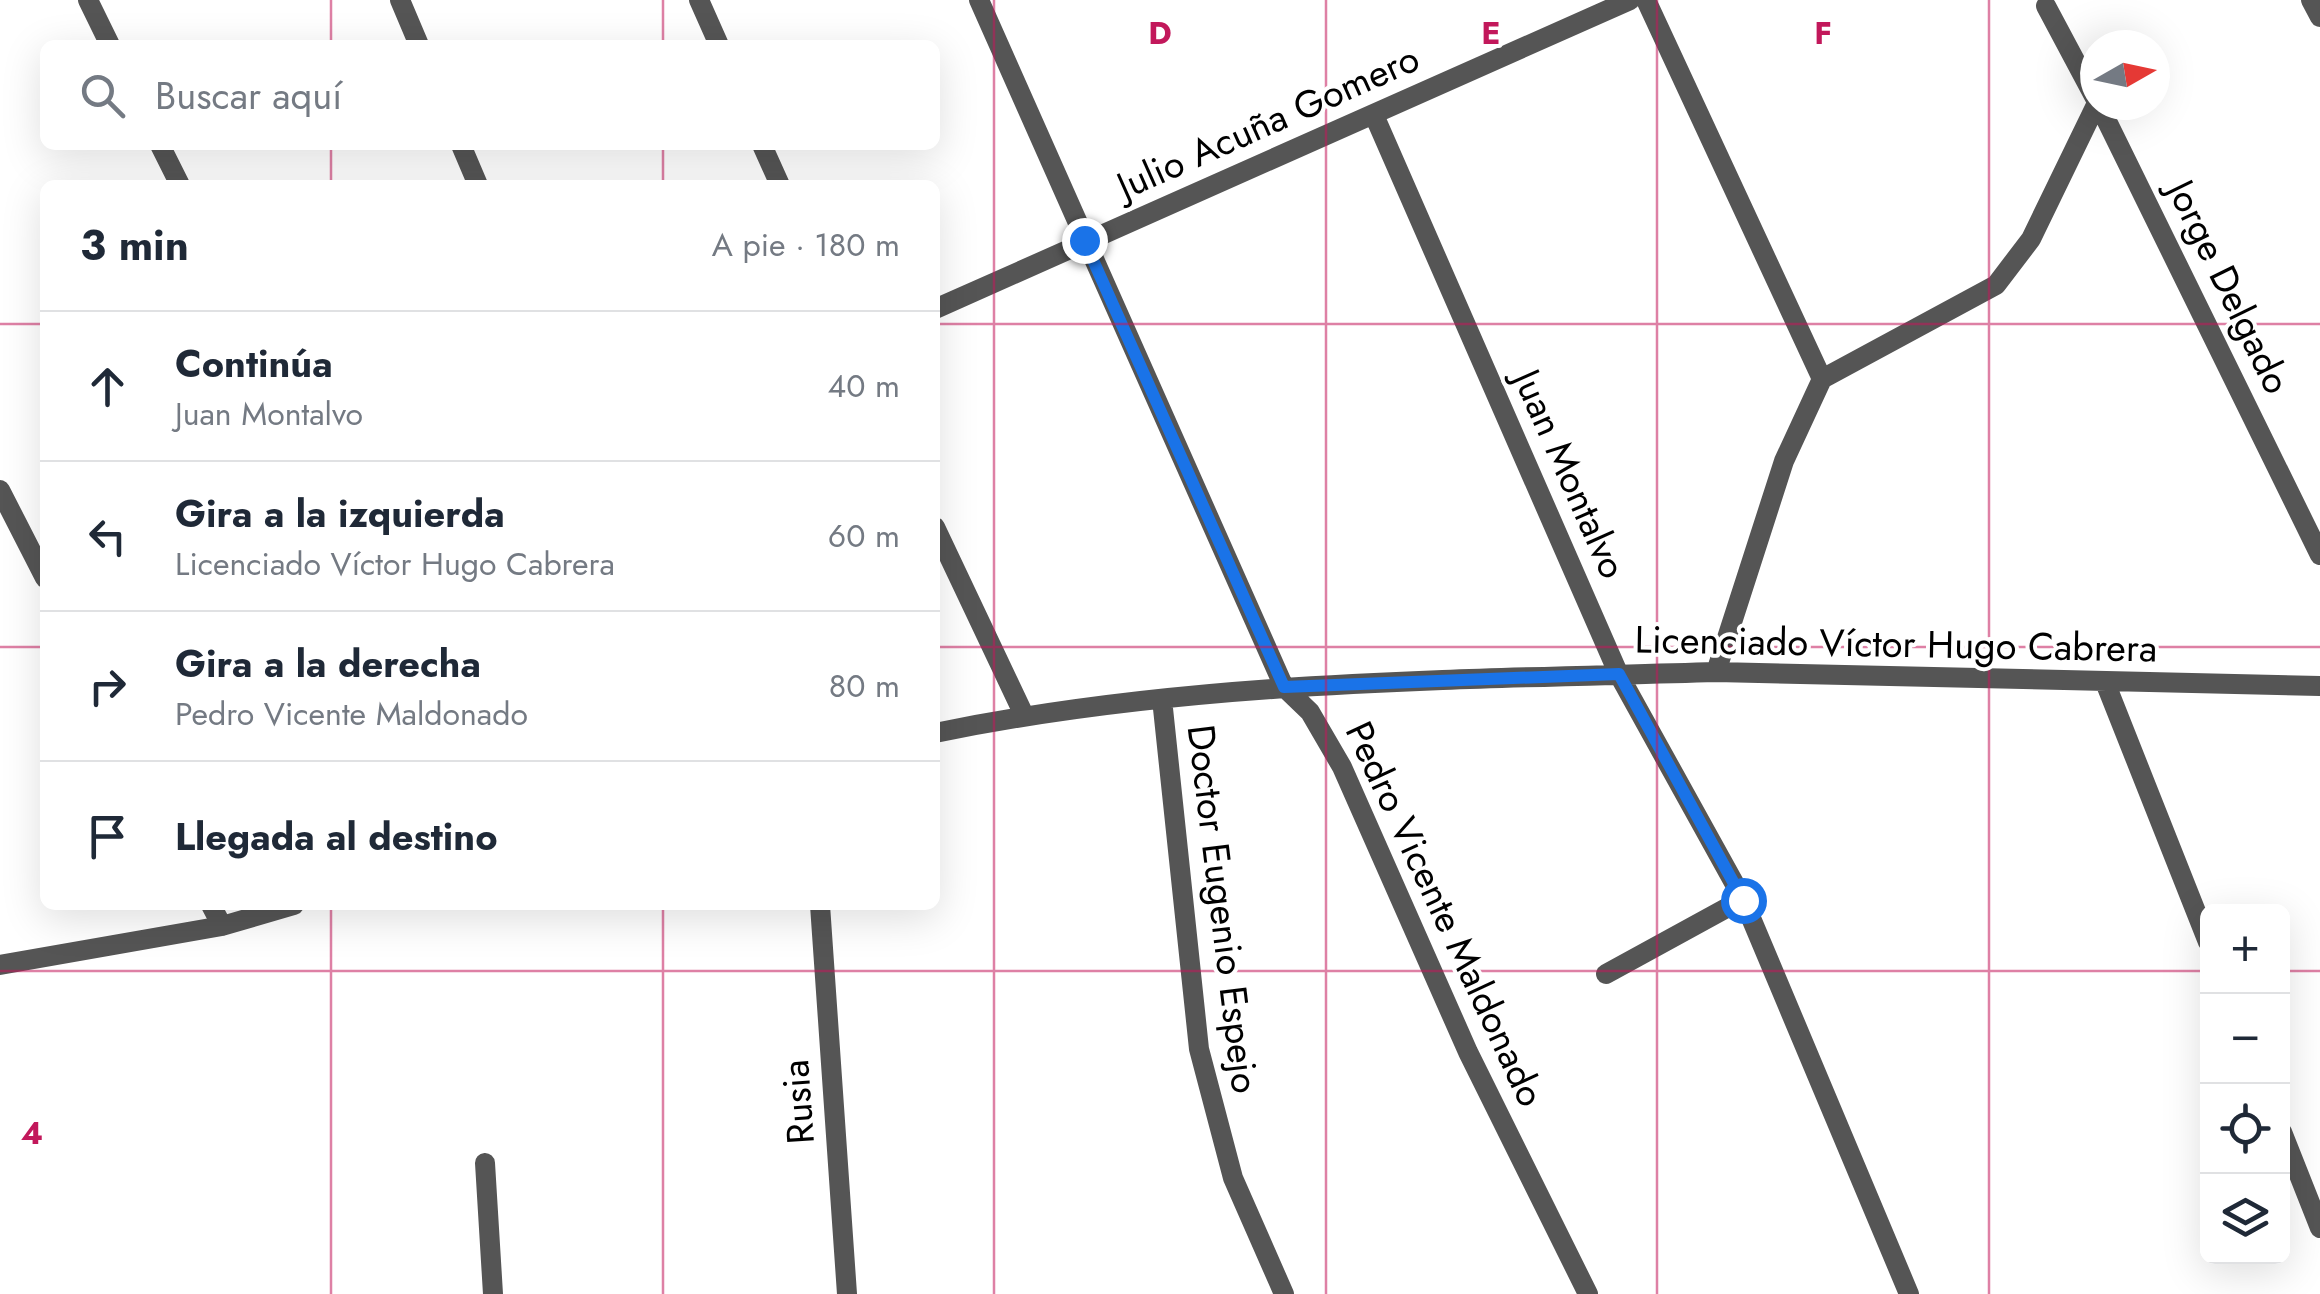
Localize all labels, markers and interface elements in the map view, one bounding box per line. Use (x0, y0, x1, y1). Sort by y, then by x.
text: D (1148, 10, 1172, 56)
text: E (1481, 10, 1501, 56)
text: F (1814, 10, 1832, 56)
street label: Julio Acuña Gomero (1103, 30, 1428, 215)
north arrow (2080, 30, 2170, 120)
search box (40, 40, 940, 150)
icon: search (75, 68, 130, 123)
text: Buscar aquí (155, 68, 342, 123)
street label: Jorge Delgado (2152, 166, 2305, 403)
text: 3 min (80, 215, 189, 276)
route end (1062, 218, 1108, 264)
text: A pie · 180 m (712, 222, 900, 268)
text: Continúa (175, 336, 333, 391)
street label: Juan Montalvo (1498, 356, 1641, 587)
icon: ahead (80, 359, 135, 414)
text: 40 m (828, 363, 900, 409)
text: Juan Montalvo (175, 391, 363, 437)
text: Gira a la izquierda (175, 486, 505, 541)
icon: left (80, 509, 135, 564)
text: 60 m (828, 513, 900, 559)
text: Licenciado Víctor Hugo Cabrera (175, 541, 615, 587)
street label: Licenciado Víctor Hugo Cabrera (1634, 611, 2158, 676)
text: Gira a la derecha (175, 636, 481, 691)
icon: right (80, 659, 135, 714)
text: 80 m (829, 663, 900, 709)
text: Pedro Vicente Maldonado (175, 691, 528, 737)
street label: Pedro Vicente Maldonado (1332, 712, 1559, 1115)
street label: Doctor Eugenio Espejo (1174, 722, 1273, 1096)
icon: arrive (80, 809, 135, 864)
text: Llegada al destino (175, 809, 498, 864)
route start (1721, 878, 1767, 924)
map controls (2200, 904, 2290, 1264)
button: + (2200, 904, 2290, 994)
button: − (2200, 994, 2290, 1084)
street label: Rusia (767, 1058, 828, 1146)
button: locate (2200, 1084, 2290, 1174)
text: 4 (21, 1110, 43, 1156)
button: layers (2200, 1174, 2290, 1264)

